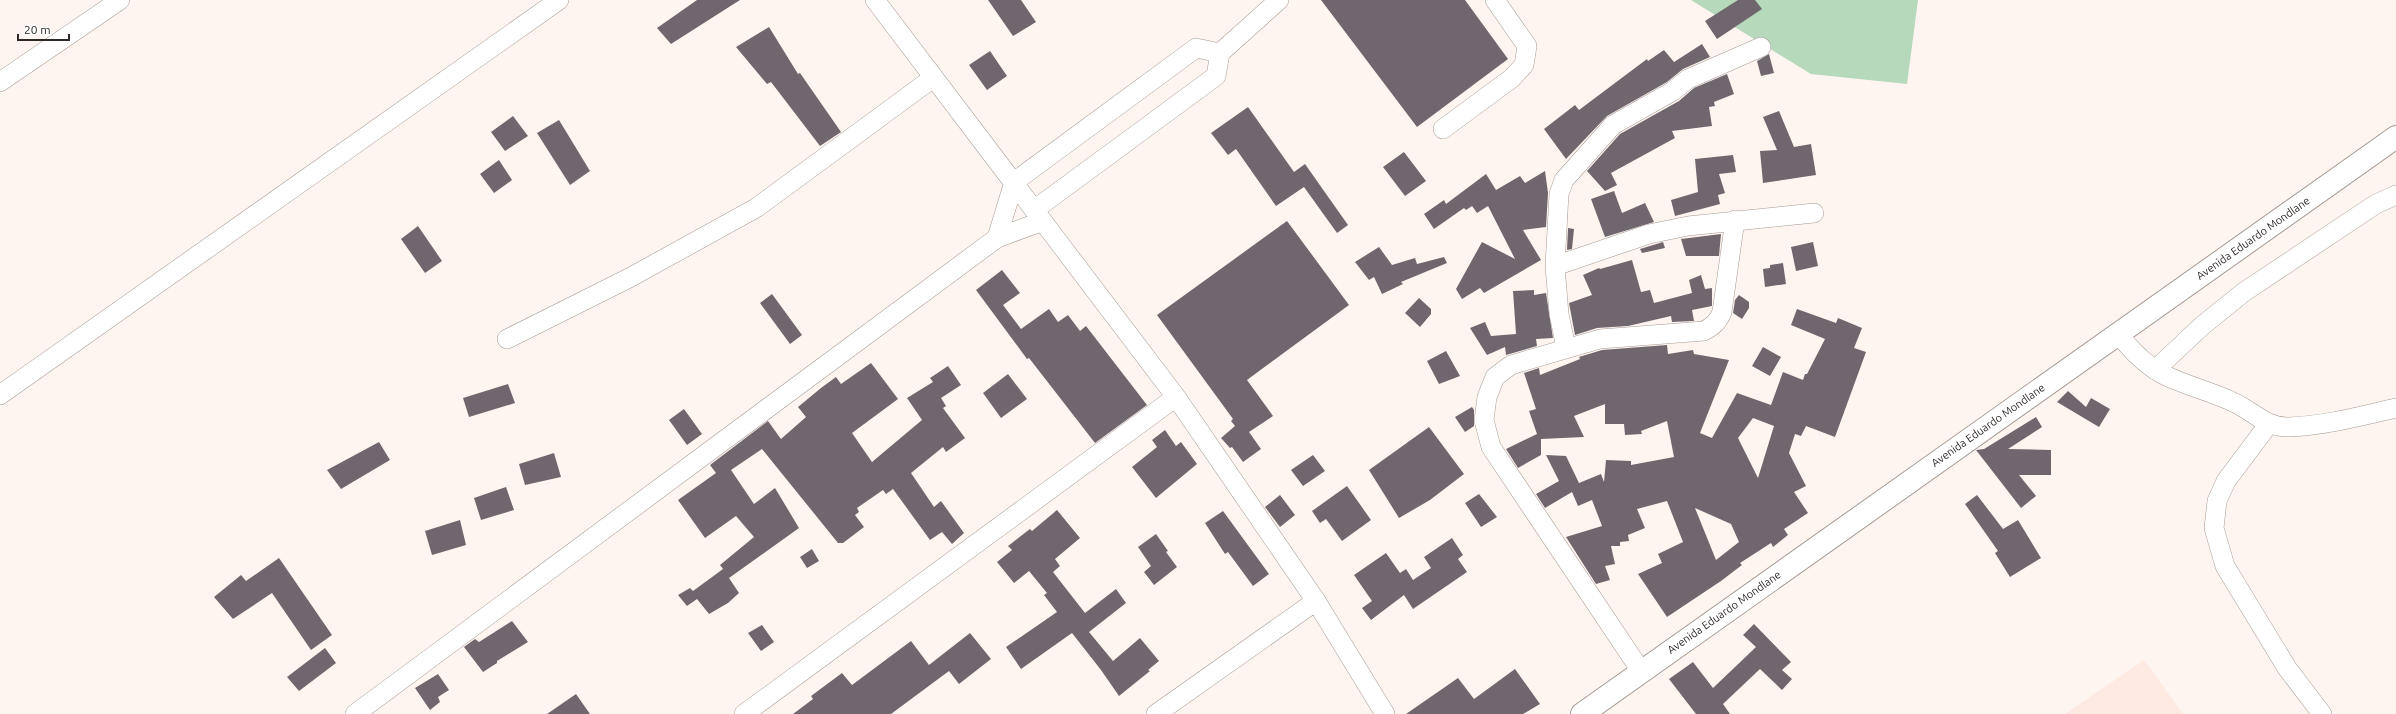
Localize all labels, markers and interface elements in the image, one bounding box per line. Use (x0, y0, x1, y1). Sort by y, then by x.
scale bar (18, 16, 69, 42)
text: 20 m (24, 23, 51, 36)
street label: Avenida Eduardo Mondlane (2194, 194, 2312, 282)
street label: Avenida Eduardo Mondlane (1929, 381, 2047, 469)
street label: Avenida Eduardo Mondlane (1665, 568, 1783, 656)

